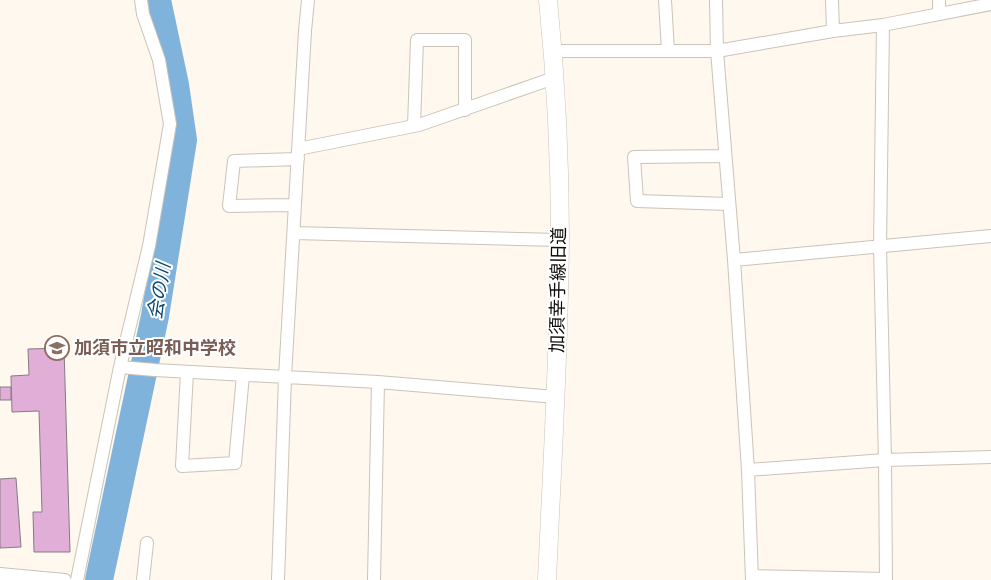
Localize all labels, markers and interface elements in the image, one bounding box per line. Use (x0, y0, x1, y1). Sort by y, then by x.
street label: 加須幸手線旧道 (544, 227, 572, 353)
water label: 会の川 (141, 259, 177, 321)
school or university icon: 加須市立昭和中学校 (44, 335, 70, 361)
place label: 加須市立昭和中学校 (74, 335, 236, 361)

